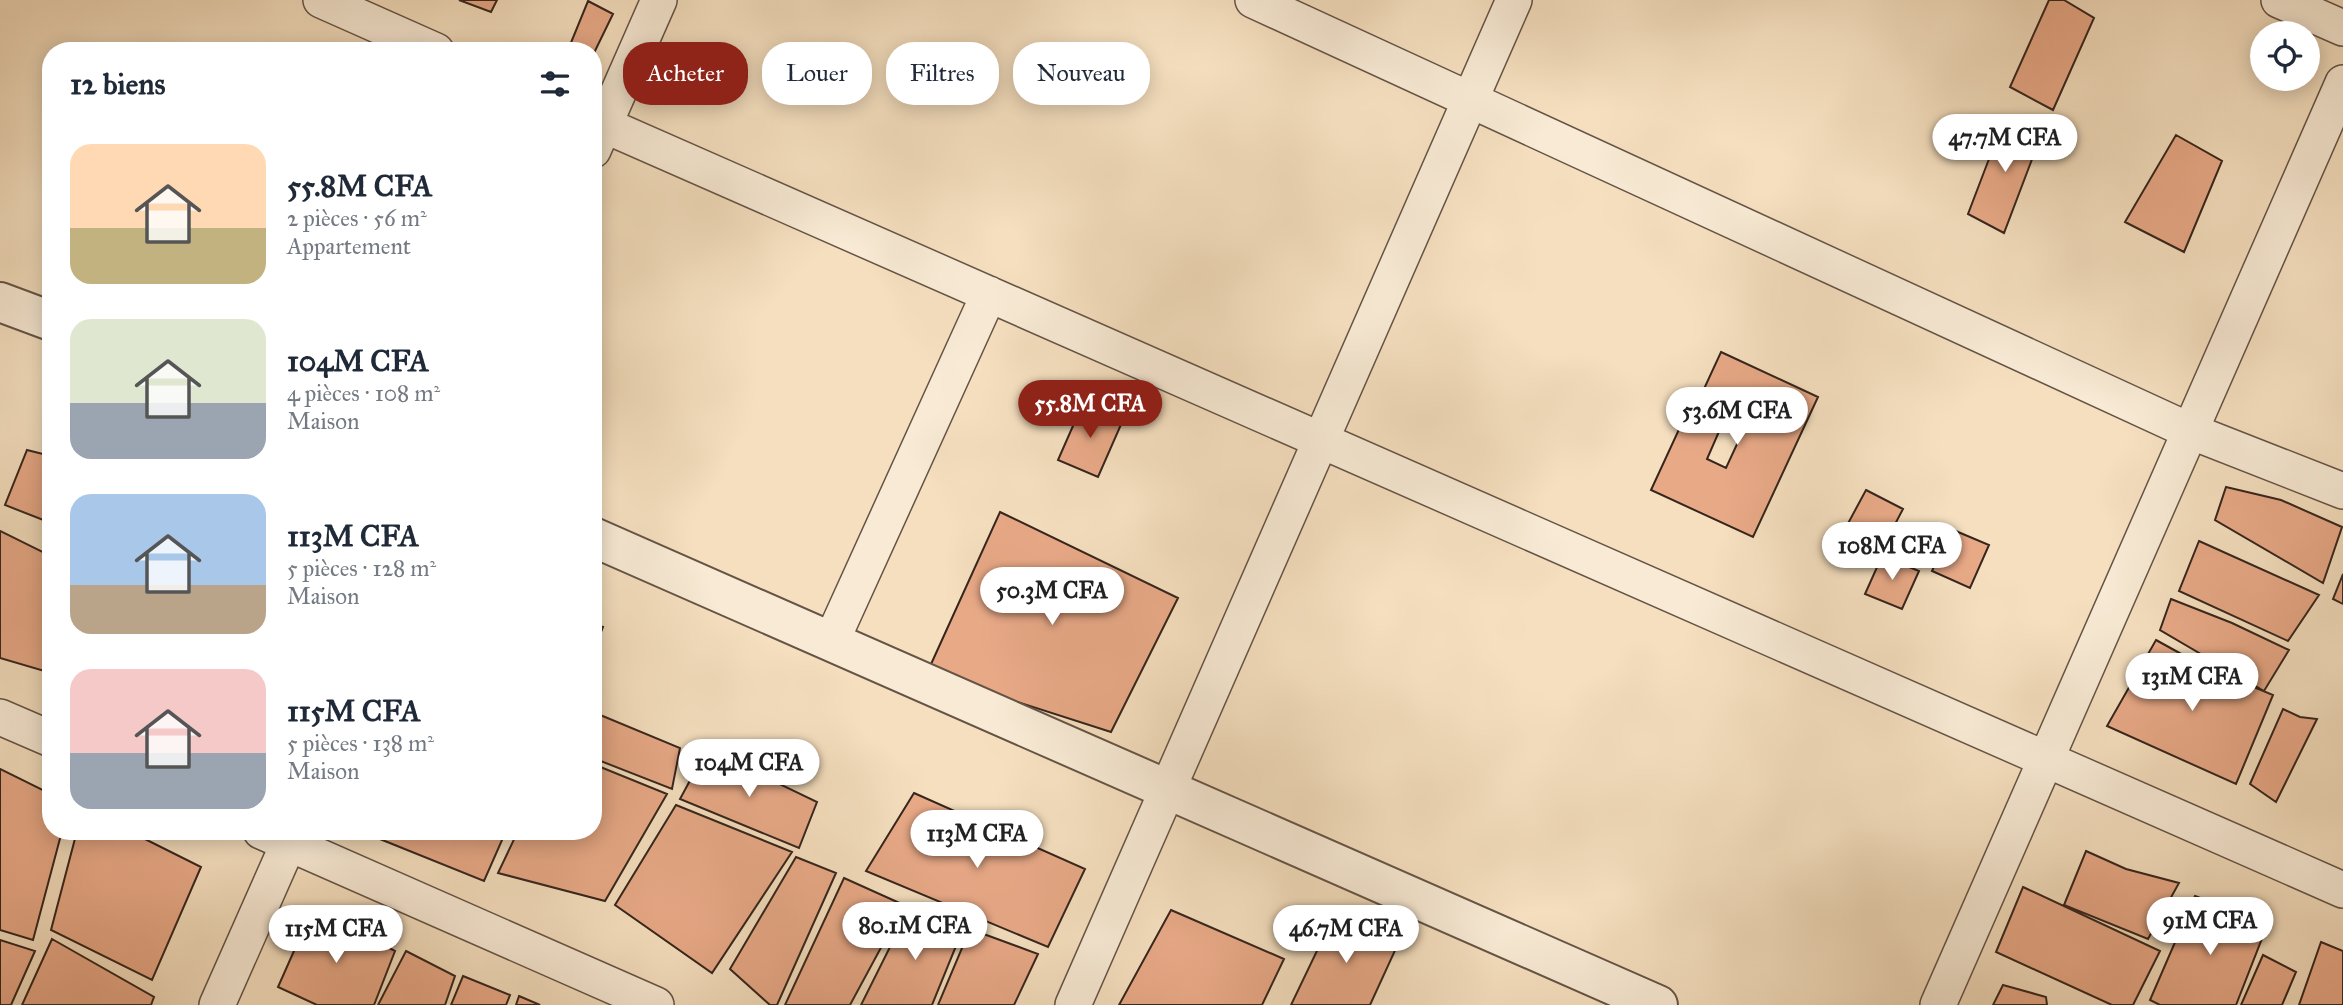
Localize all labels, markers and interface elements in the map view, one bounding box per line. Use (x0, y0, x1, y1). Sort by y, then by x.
map controls (2250, 21, 2320, 91)
button: locate (2250, 21, 2320, 91)
chip: Acheter (623, 42, 748, 105)
chip: Louer (762, 42, 872, 105)
chip: Filtres (886, 42, 999, 105)
chip: Nouveau (1013, 42, 1150, 105)
icon: filters (536, 65, 574, 103)
text: 12 biens (70, 66, 165, 102)
pin: 47.7M CFA (1925, 114, 2085, 174)
text: 47.7M CFA (1948, 123, 2062, 151)
text: 55.8M CFA (287, 168, 433, 204)
icon: home (126, 172, 210, 256)
text: 2 pièces · 56 m² (287, 204, 427, 232)
text: Appartement (287, 232, 411, 260)
text: 104M CFA (287, 343, 429, 379)
icon: home (126, 347, 210, 431)
text: 4 pièces · 108 m² (287, 379, 440, 407)
pin: 55.8M CFA (1010, 380, 1170, 440)
pin: 53.6M CFA (1657, 388, 1817, 447)
text: 55.8M CFA (1034, 389, 1146, 417)
text: 53.6M CFA (1682, 396, 1792, 424)
text: Maison (287, 407, 359, 435)
text: 113M CFA (287, 518, 419, 554)
icon: home (126, 522, 210, 606)
pin: 108M CFA (1820, 522, 1964, 582)
text: 108M CFA (1838, 531, 1946, 559)
text: 5 pièces · 128 m² (287, 554, 436, 582)
pin: 50.3M CFA (972, 568, 1132, 627)
text: 50.3M CFA (996, 576, 1108, 604)
text: Maison (287, 582, 359, 610)
pin: 131M CFA (2120, 654, 2264, 713)
text: 131M CFA (2141, 662, 2243, 690)
text: 115M CFA (287, 693, 421, 729)
icon: home (126, 697, 210, 781)
text: 5 pièces · 138 m² (287, 729, 434, 757)
pin: 104M CFA (677, 740, 821, 799)
text: 104M CFA (695, 748, 803, 776)
text: Maison (287, 757, 359, 785)
pin: 113M CFA (905, 810, 1049, 870)
text: 113M CFA (926, 819, 1028, 847)
pin: 91M CFA (2145, 898, 2275, 957)
pin: 80.1M CFA (835, 902, 995, 962)
pin: 115M CFA (264, 906, 408, 965)
pin: 46.7M CFA (1266, 906, 1426, 965)
text: 91M CFA (2163, 906, 2258, 934)
text: 80.1M CFA (858, 911, 972, 939)
text: 115M CFA (285, 914, 387, 942)
text: 46.7M CFA (1289, 914, 1403, 942)

